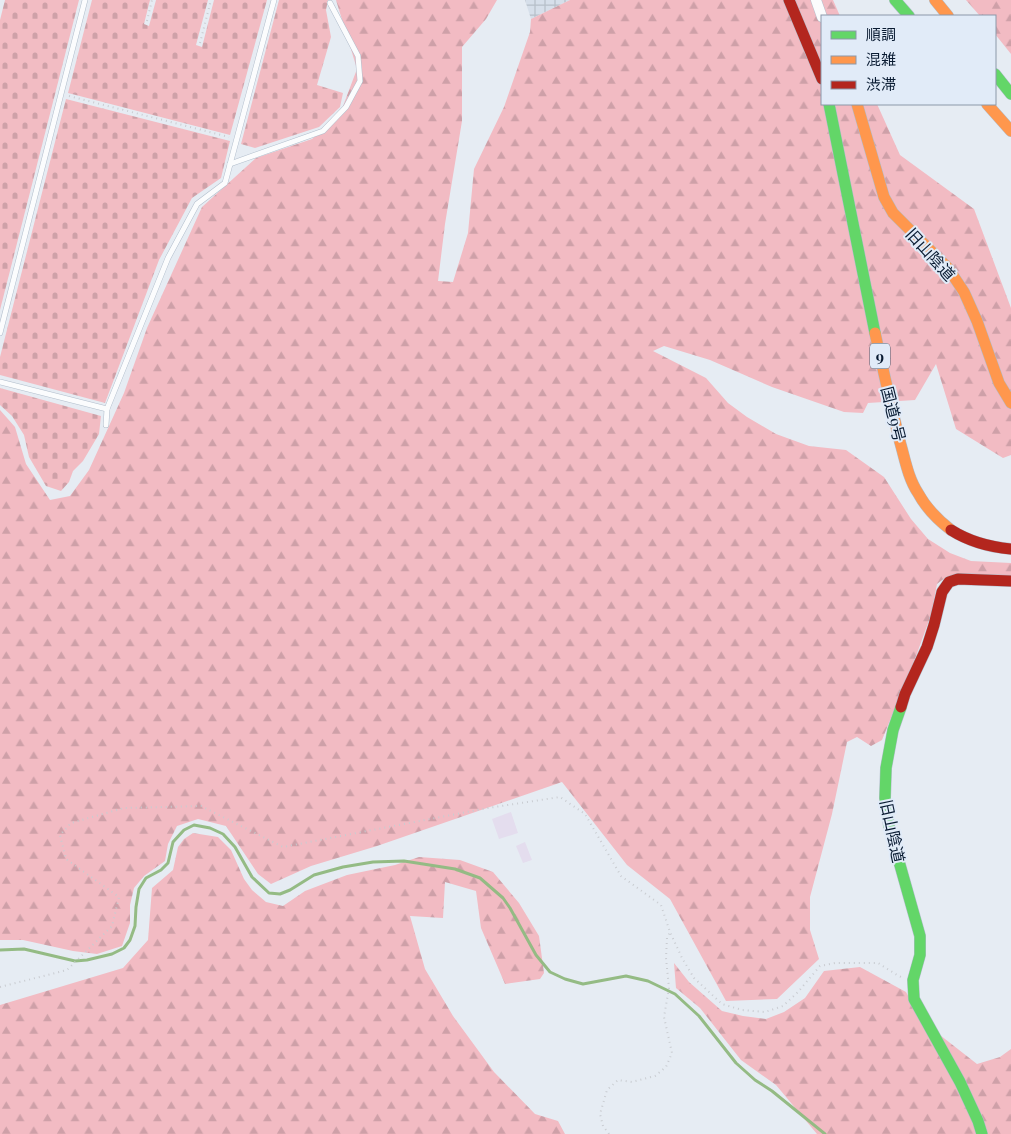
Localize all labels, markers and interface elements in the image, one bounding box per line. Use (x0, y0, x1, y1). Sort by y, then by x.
legend (821, 15, 996, 105)
text: 順調 (866, 24, 896, 44)
text: 混雑 (866, 49, 896, 69)
text: 渋滞 (866, 74, 896, 94)
street label: 旧山陰道 (902, 223, 960, 285)
road number: 9 (870, 344, 890, 368)
street label: 国道9号 (877, 384, 911, 444)
street label: 旧山陰道 (876, 798, 910, 864)

